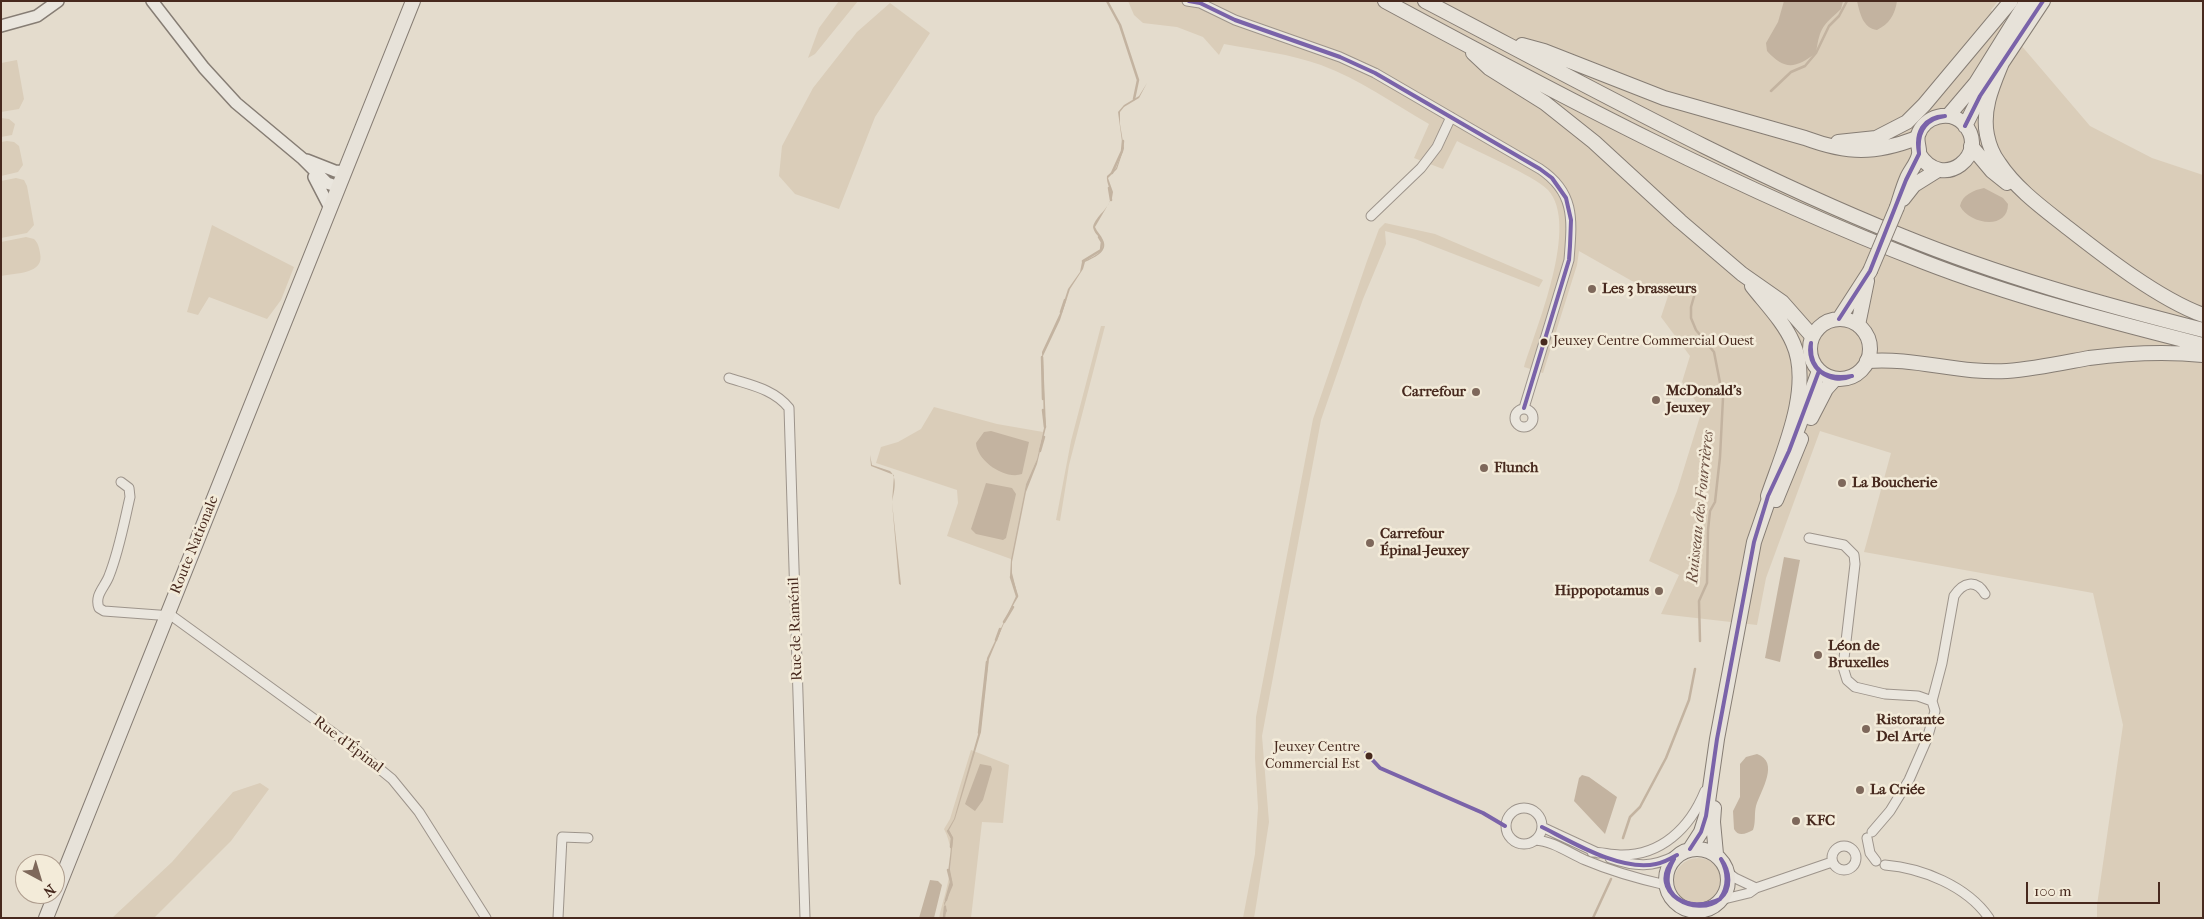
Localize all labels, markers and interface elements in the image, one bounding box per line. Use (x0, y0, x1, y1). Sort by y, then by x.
place label: Les 3 brasseurs (1602, 280, 1697, 298)
marker: Les 3 brasseurs (1586, 283, 1598, 295)
place label: Jeuxey Centre Commercial Ouest (1553, 334, 1754, 350)
marker: Jeuxey Centre Commercial Ouest (1539, 337, 1549, 347)
place label: McDonald's Jeuxey (1666, 382, 1742, 417)
place label: Carrefour (1402, 383, 1466, 401)
marker: Carrefour (1470, 386, 1482, 398)
marker: McDonald's Jeuxey (1650, 394, 1662, 406)
water label: Ruisseau des Fourrières (1683, 430, 1719, 584)
place label: Flunch (1494, 459, 1538, 477)
marker: Flunch (1478, 462, 1490, 474)
place label: La Boucherie (1852, 474, 1937, 492)
marker: La Boucherie (1836, 477, 1848, 489)
street label: Route Nationale (167, 493, 223, 597)
place label: Carrefour Épinal-Jeuxey (1380, 525, 1469, 560)
marker: Carrefour Épinal-Jeuxey (1364, 537, 1376, 549)
street label: Rue de Raménil (785, 577, 807, 681)
place label: Hippopotamus (1555, 582, 1649, 600)
marker: Hippopotamus (1653, 585, 1665, 597)
place label: Léon de Bruxelles (1828, 637, 1889, 672)
marker: Léon de Bruxelles (1812, 649, 1824, 661)
place label: Ristorante Del Arte (1876, 711, 1944, 746)
street label: Rue d’Épinal (310, 713, 386, 777)
marker: Ristorante Del Arte (1860, 723, 1872, 735)
place label: Jeuxey Centre Commercial Est (1265, 740, 1360, 772)
marker: Jeuxey Centre Commercial Est (1364, 751, 1374, 761)
place label: La Criée (1870, 781, 1925, 799)
marker: La Criée (1854, 784, 1866, 796)
place label: KFC (1806, 812, 1835, 830)
marker: KFC (1790, 815, 1802, 827)
north arrow (15, 854, 65, 904)
scale bar (2029, 872, 2163, 904)
text: N (40, 880, 59, 900)
text: 100 m (2034, 882, 2072, 900)

